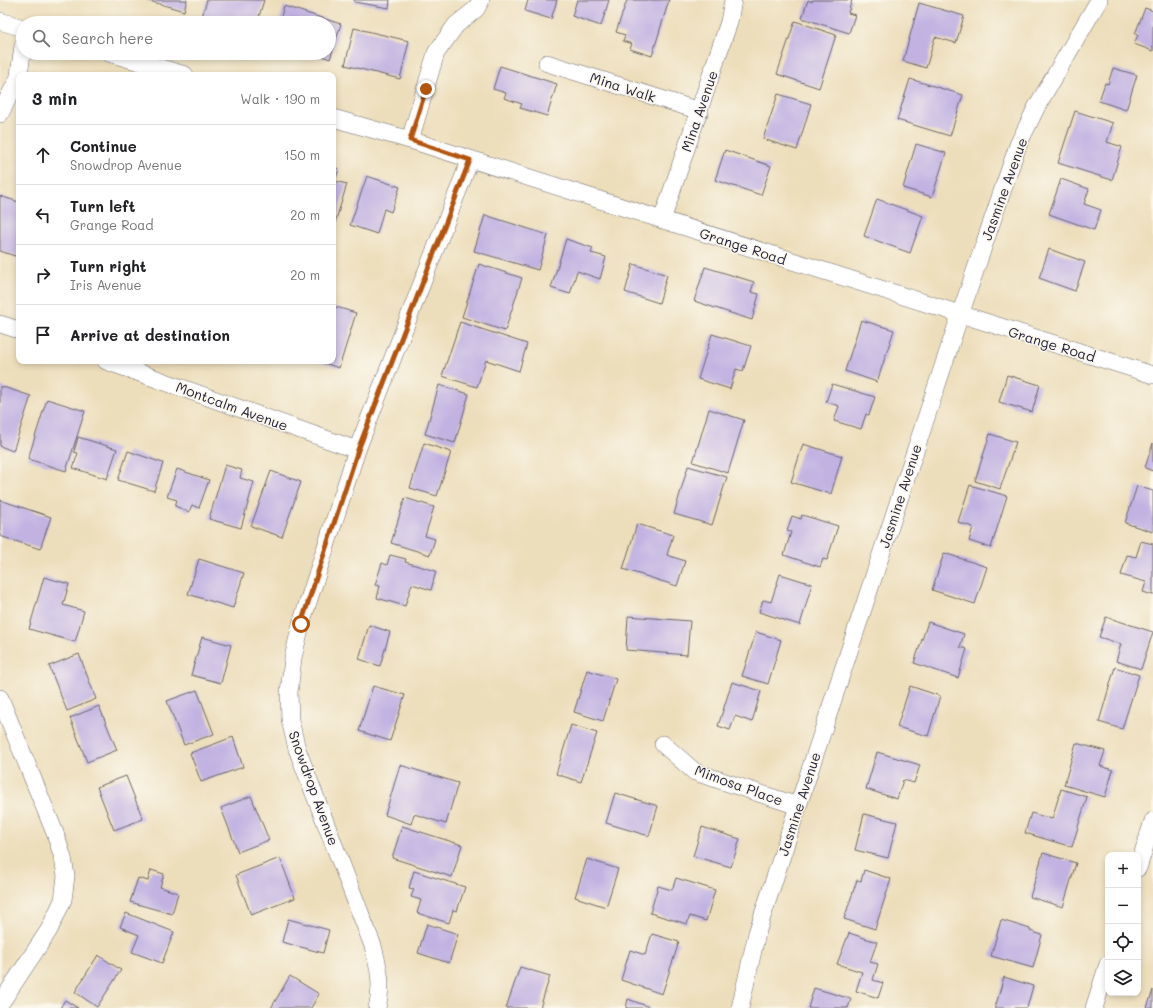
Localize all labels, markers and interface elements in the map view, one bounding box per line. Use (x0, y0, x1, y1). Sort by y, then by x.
search box (16, 16, 336, 60)
icon: search (30, 27, 52, 49)
text: Search here (62, 28, 153, 48)
street label: Mina Walk (588, 67, 658, 107)
street label: Mina Avenue (676, 68, 722, 154)
route end (417, 80, 435, 98)
text: 3 min (32, 87, 77, 109)
text: Walk · 190 m (240, 90, 320, 107)
street label: Jasmine Avenue (977, 135, 1031, 243)
text: Continue (70, 136, 137, 156)
icon: ahead (32, 144, 54, 166)
text: 150 m (284, 146, 320, 163)
text: Snowdrop Avenue (70, 156, 182, 173)
text: Turn left (70, 196, 135, 216)
icon: left (32, 204, 54, 226)
text: 20 m (290, 206, 320, 223)
text: Grange Road (70, 216, 154, 233)
street label: Grange Road (697, 223, 789, 269)
text: Turn right (70, 256, 147, 276)
icon: right (32, 264, 54, 286)
text: 20 m (290, 266, 320, 283)
text: Iris Avenue (70, 276, 142, 293)
street label: Grange Road (1006, 322, 1098, 366)
icon: arrive (32, 324, 54, 346)
text: Arrive at destination (70, 325, 230, 345)
street label: Montcalm Avenue (173, 377, 291, 435)
street label: Jasmine Avenue (874, 442, 926, 550)
route start (292, 615, 310, 633)
street label: Snowdrop Avenue (284, 728, 344, 848)
street label: Jasmine Avenue (773, 750, 825, 858)
street label: Mimosa Place (692, 760, 786, 810)
map controls (1105, 852, 1141, 996)
button: + (1105, 852, 1141, 888)
button: − (1105, 888, 1141, 924)
button: locate (1105, 924, 1141, 960)
button: layers (1105, 960, 1141, 996)

